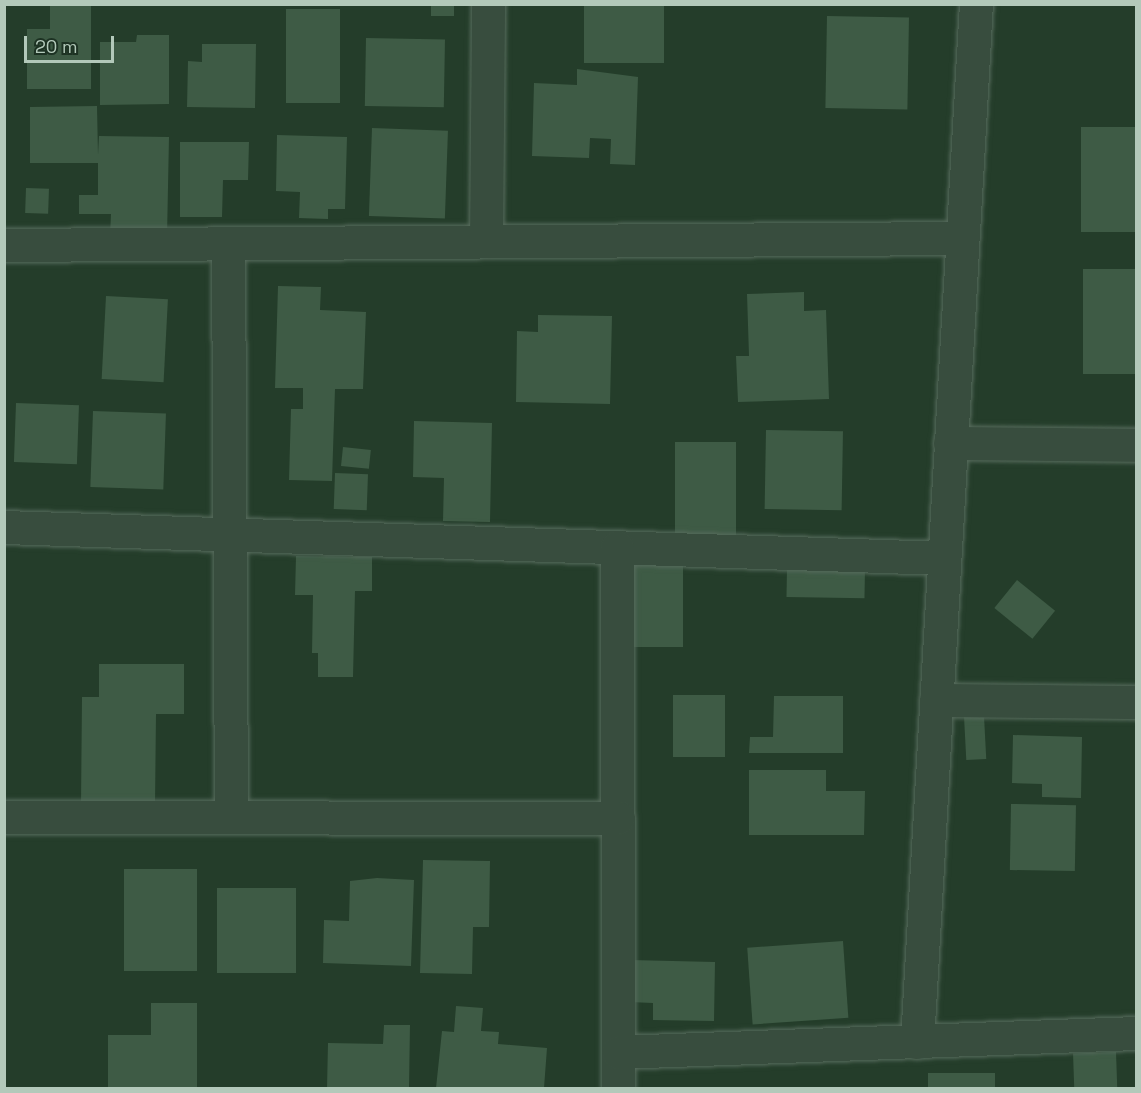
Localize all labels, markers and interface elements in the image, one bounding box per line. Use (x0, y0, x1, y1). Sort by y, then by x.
scale bar (27, 24, 117, 62)
text: 20 m (35, 35, 78, 58)

